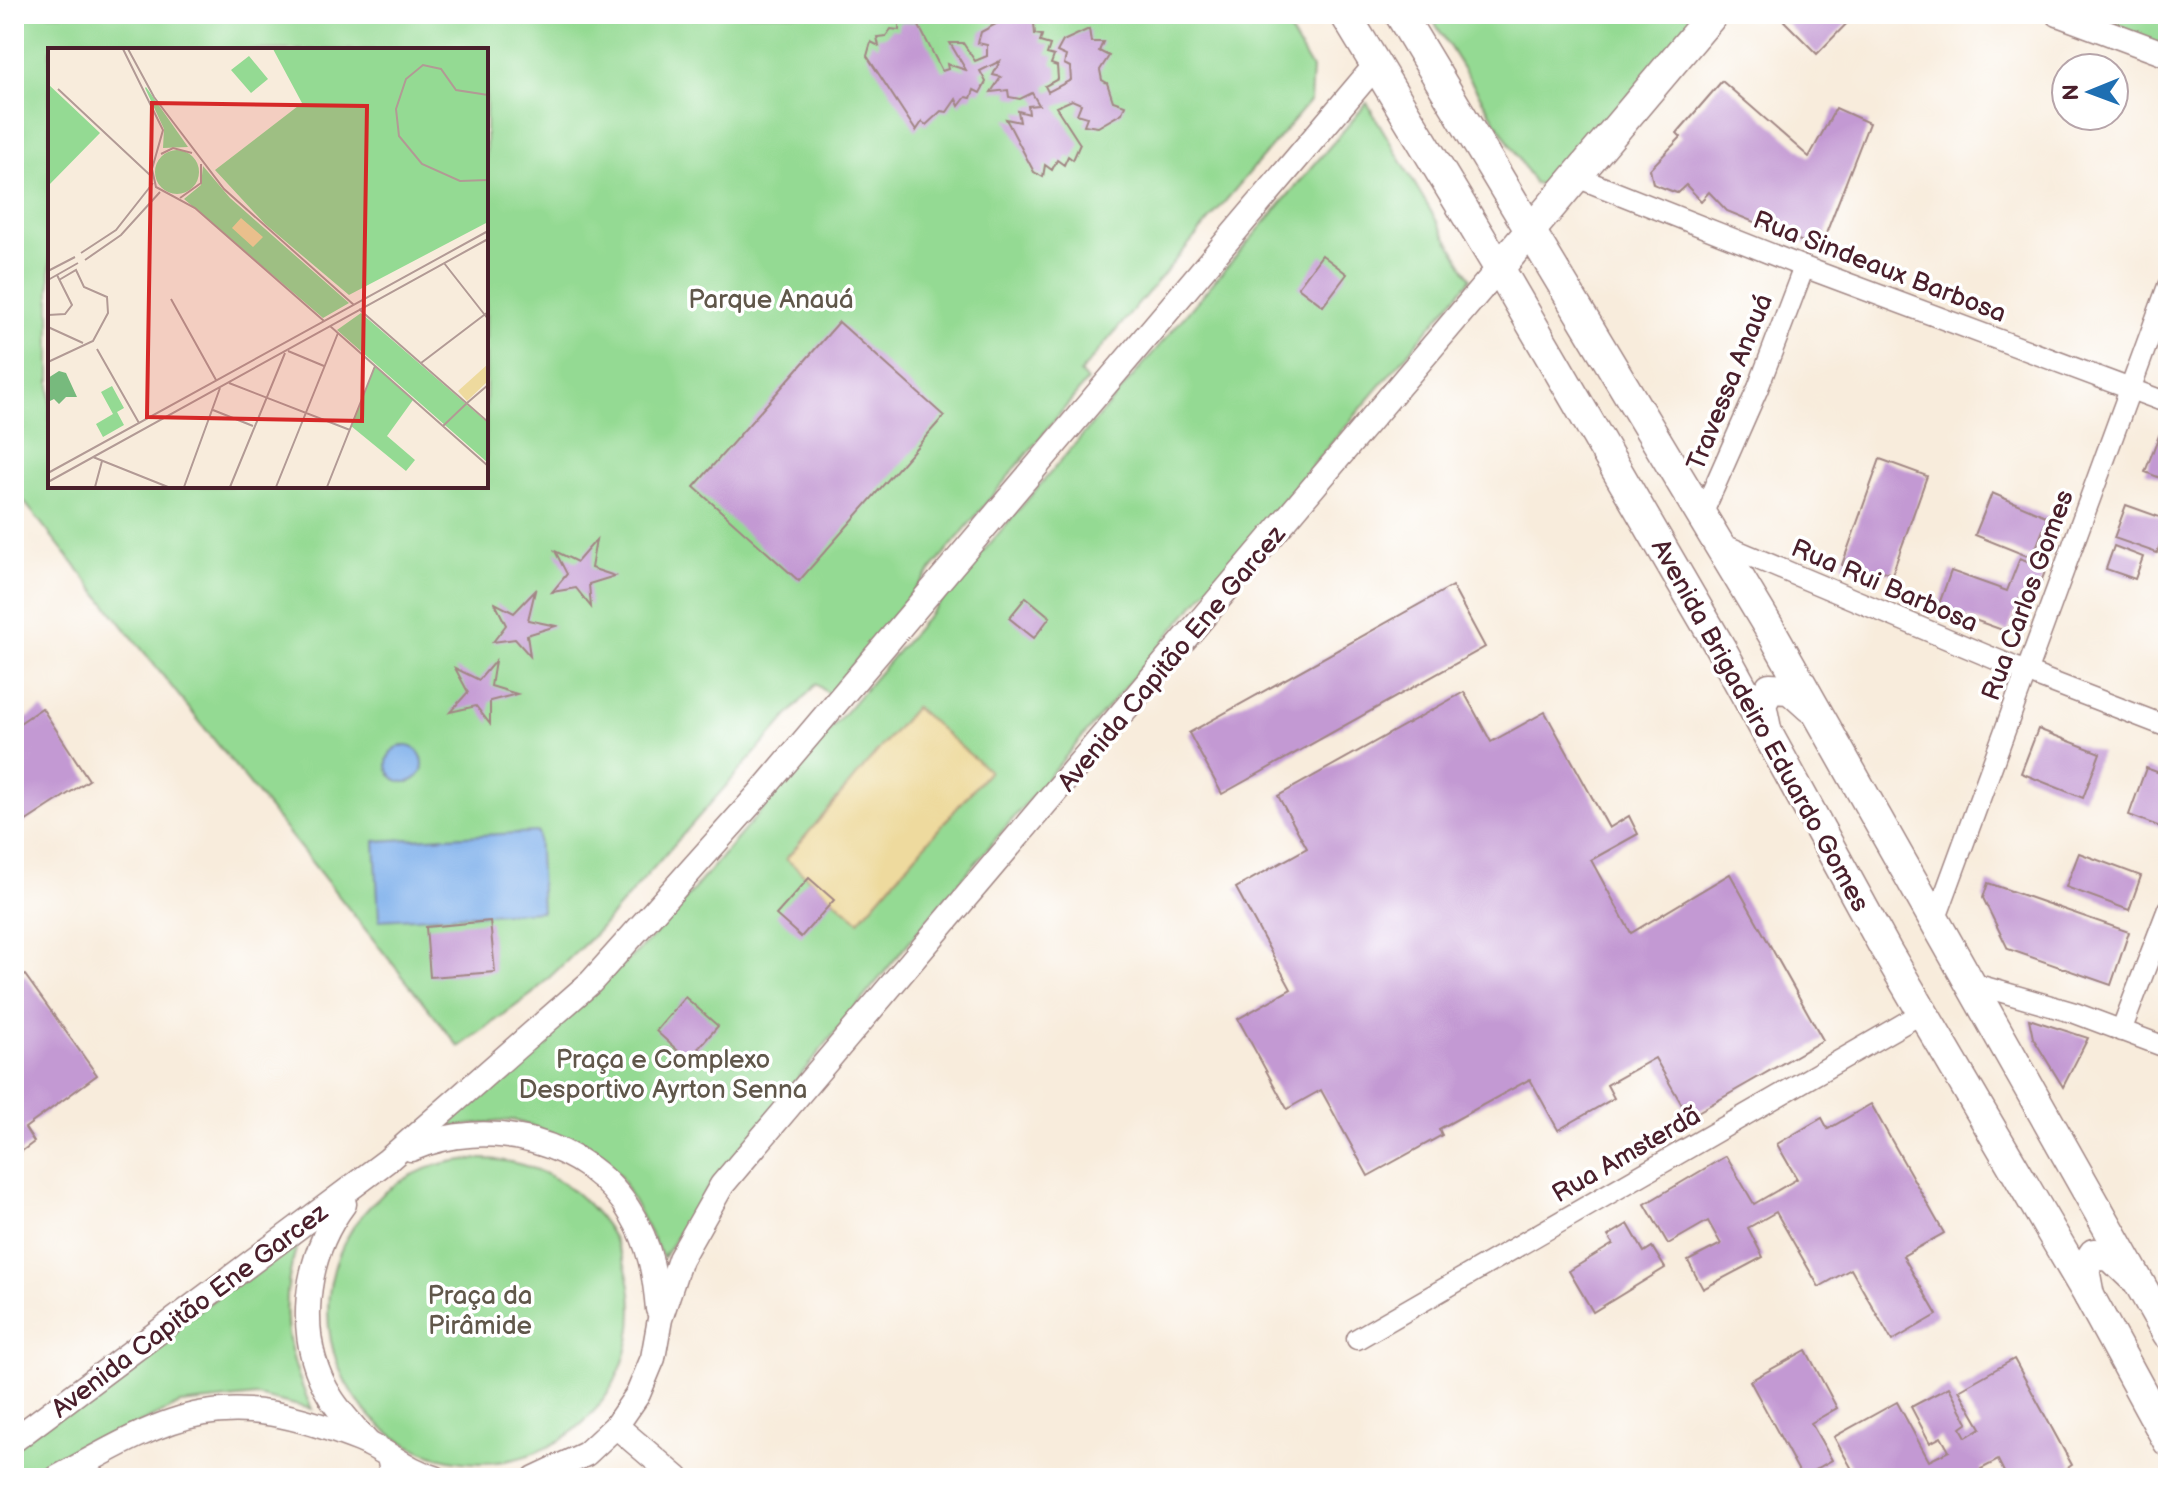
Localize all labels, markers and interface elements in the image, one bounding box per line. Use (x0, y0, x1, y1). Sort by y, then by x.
inset map (48, 48, 488, 488)
north arrow (2050, 52, 2130, 132)
text: N (2058, 84, 2085, 101)
street label: Rua Sindeaux Barbosa (1749, 205, 2010, 330)
park label: Parque Anauá (688, 285, 854, 316)
street label: Travessa Anauá (1681, 290, 1780, 475)
street label: Rua Carlos Gomes (1976, 486, 2081, 705)
street label: Avenida Capitão Ene Garcez (1052, 519, 1293, 798)
street label: Rua Rui Barbosa (1786, 533, 1982, 640)
street label: Avenida Brigadeiro Eduardo Gomes (1644, 534, 1875, 918)
park label: Praça e Complexo Desportivo Ayrton Senna (519, 1045, 807, 1106)
street label: Rua Amsterdã (1547, 1100, 1706, 1210)
street label: Avenida Capitão Ene Garcez (46, 1197, 334, 1425)
park label: Praça da Pirâmide (427, 1281, 533, 1342)

